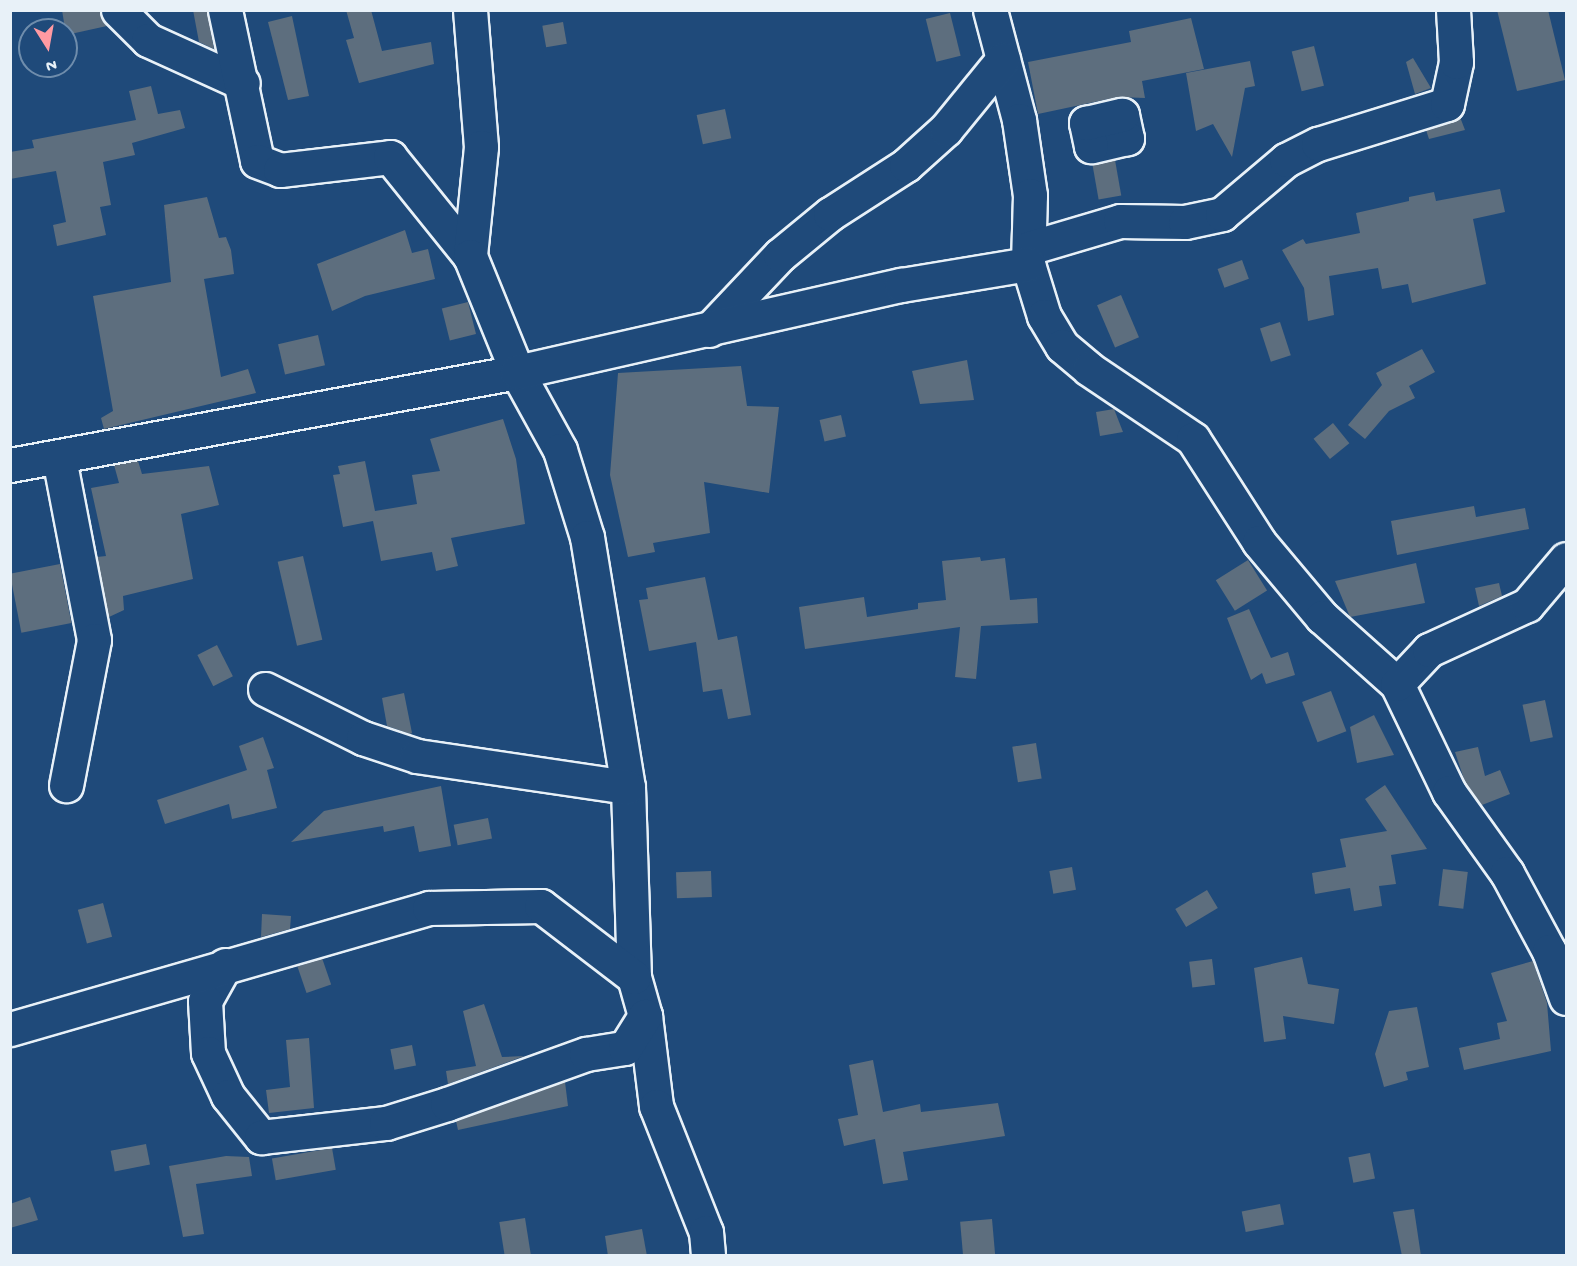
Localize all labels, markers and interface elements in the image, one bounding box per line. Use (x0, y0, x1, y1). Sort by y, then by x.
north arrow (18, 18, 78, 78)
text: N (44, 54, 58, 75)

